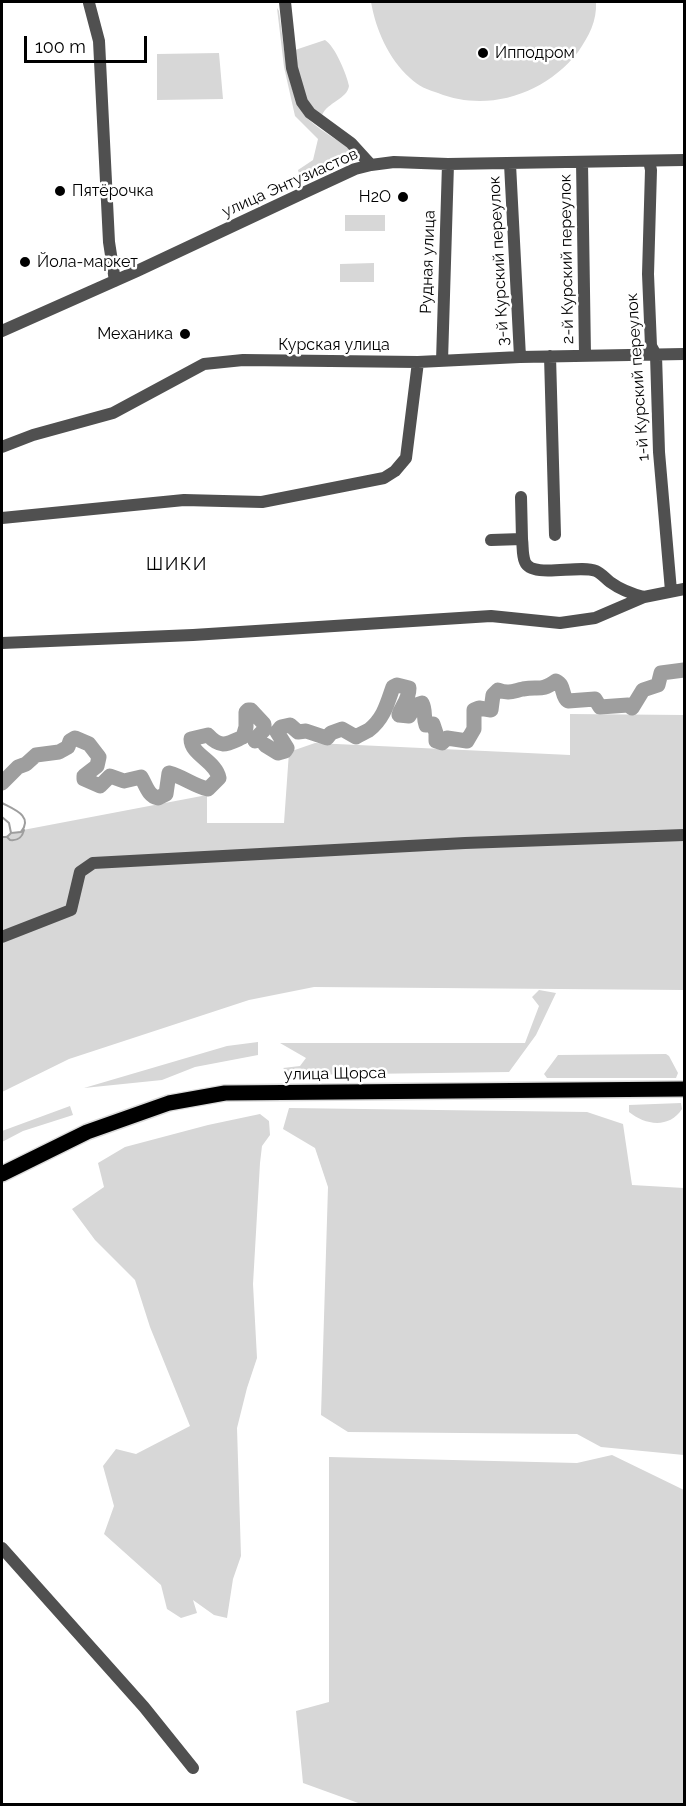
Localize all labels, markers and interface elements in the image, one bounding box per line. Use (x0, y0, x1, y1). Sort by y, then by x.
scale bar (27, 24, 150, 62)
text: 100 m (35, 36, 86, 57)
place label: Ипподром (495, 43, 575, 63)
marker: Ипподром (476, 46, 490, 60)
street label: улица Энтузиастов (219, 144, 361, 222)
street label: 2-й Курский переулок (556, 174, 578, 344)
street label: 3-й Курский переулок (485, 175, 513, 347)
place label: Пятёрочка (72, 181, 153, 201)
marker: Пятёрочка (53, 184, 67, 198)
place label: H2O (359, 187, 391, 207)
marker: H2O (396, 190, 410, 204)
street label: Рудная улица (417, 210, 439, 314)
place label: Йола-маркет (37, 252, 138, 272)
marker: Йола-маркет (18, 255, 32, 269)
street label: 1-й Курский переулок (623, 292, 653, 462)
place label: Механика (97, 324, 173, 344)
marker: Механика (178, 327, 192, 341)
street label: Курская улица (278, 335, 390, 355)
district label: ШИКИ (146, 554, 208, 576)
street label: улица Щорса (284, 1064, 386, 1084)

